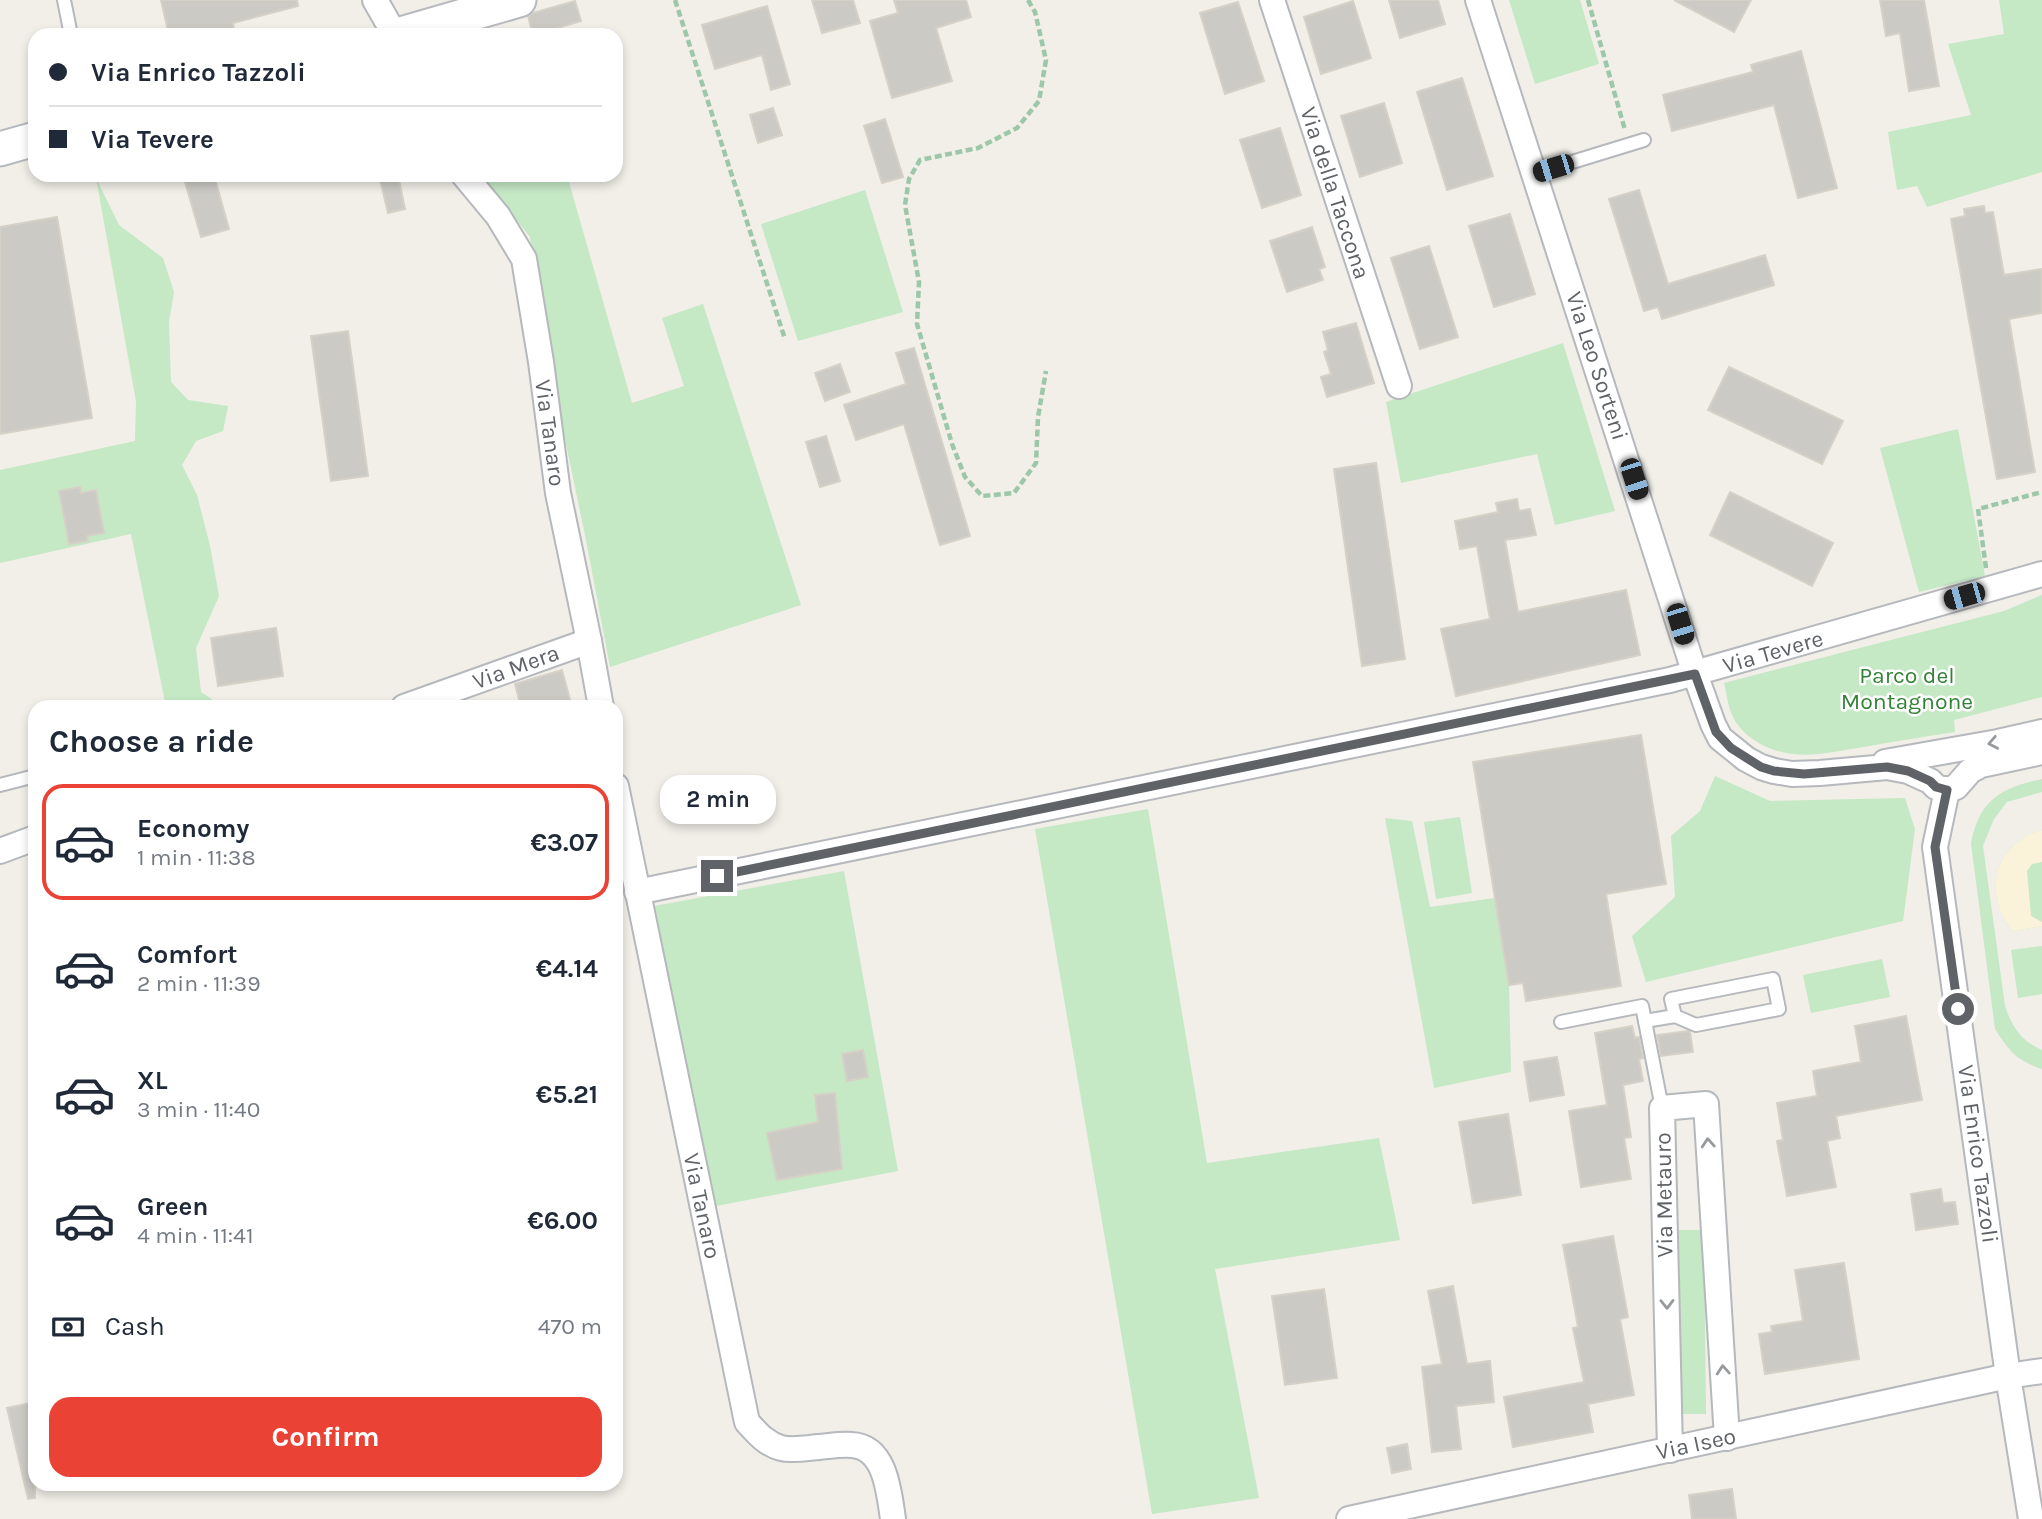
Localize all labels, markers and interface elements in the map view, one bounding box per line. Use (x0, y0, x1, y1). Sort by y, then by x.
text: Via Enrico Tazzoli (91, 57, 306, 88)
street label: Via della Taccona (1294, 104, 1376, 282)
text: Via Tevere (91, 124, 214, 155)
car (1530, 152, 1577, 184)
street label: Via Leo Sorteni (1560, 288, 1634, 444)
street label: Via Tanaro (529, 378, 571, 488)
car (1618, 456, 1651, 502)
car (1941, 580, 1988, 612)
car (1664, 601, 1697, 647)
street label: Via Tevere (1720, 625, 1826, 679)
street label: Via Mera (469, 639, 563, 695)
park label: Parco del Montagnone (1841, 662, 1973, 715)
text: Choose a ride (49, 723, 254, 760)
one-way arrow (1987, 734, 1999, 749)
callout: 2 min (659, 774, 775, 824)
text: 2 min (686, 786, 750, 813)
icon: car (53, 811, 116, 874)
text: Economy (137, 813, 249, 844)
text: €3.07 (530, 827, 598, 858)
text: 1 min · 11:38 (137, 844, 256, 871)
route end (701, 860, 733, 892)
icon: car (53, 937, 116, 1000)
text: Comfort (137, 939, 238, 970)
text: €4.14 (536, 953, 598, 984)
text: 2 min · 11:39 (137, 970, 261, 997)
route start (1942, 993, 1974, 1025)
icon: car (53, 1063, 116, 1126)
street label: Via Enrico Tazzoli (1952, 1063, 2004, 1245)
text: XL (137, 1065, 168, 1096)
text: €5.21 (536, 1079, 598, 1110)
text: 3 min · 11:40 (137, 1096, 260, 1123)
street label: Via Metauro (1649, 1132, 1679, 1258)
one-way arrow (1701, 1137, 1716, 1148)
street label: Via Tanaro (678, 1151, 726, 1261)
icon: car (53, 1189, 116, 1252)
text: Green (137, 1191, 209, 1222)
text: €6.00 (527, 1205, 598, 1236)
text: 4 min · 11:41 (137, 1222, 254, 1249)
one-way arrow (1659, 1299, 1674, 1310)
icon: cash (49, 1308, 87, 1346)
text: Cash (105, 1311, 165, 1342)
text: 470 m (538, 1313, 602, 1340)
one-way arrow (1716, 1364, 1731, 1375)
button: Confirm (49, 1397, 602, 1477)
street label: Via Iseo (1654, 1422, 1738, 1466)

